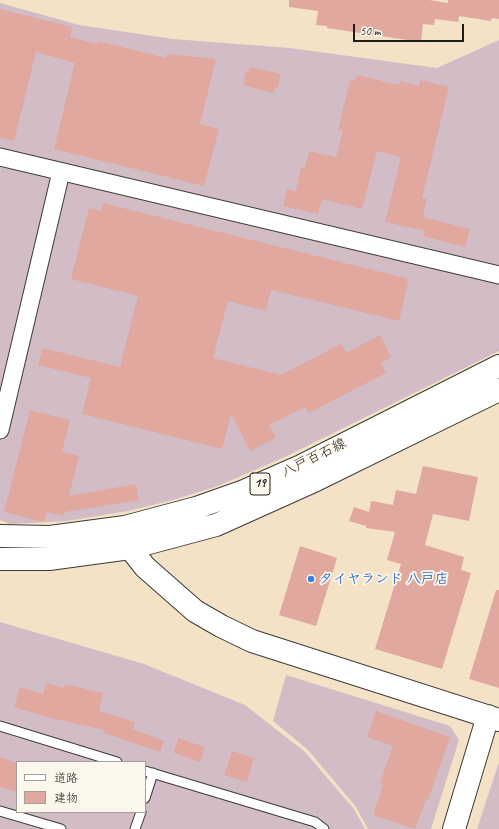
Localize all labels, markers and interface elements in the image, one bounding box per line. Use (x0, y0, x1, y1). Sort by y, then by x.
scale bar (355, 16, 466, 42)
text: 50 m (360, 23, 380, 39)
street label: 八戸百石線 (279, 435, 349, 481)
road number: 19 (250, 473, 270, 495)
place label: タイヤランド 八戸店 (319, 571, 448, 587)
marker: タイヤランド 八戸店 (306, 574, 316, 584)
legend (16, 761, 146, 813)
text: 道路 (54, 770, 78, 786)
text: 建物 (54, 790, 78, 806)

